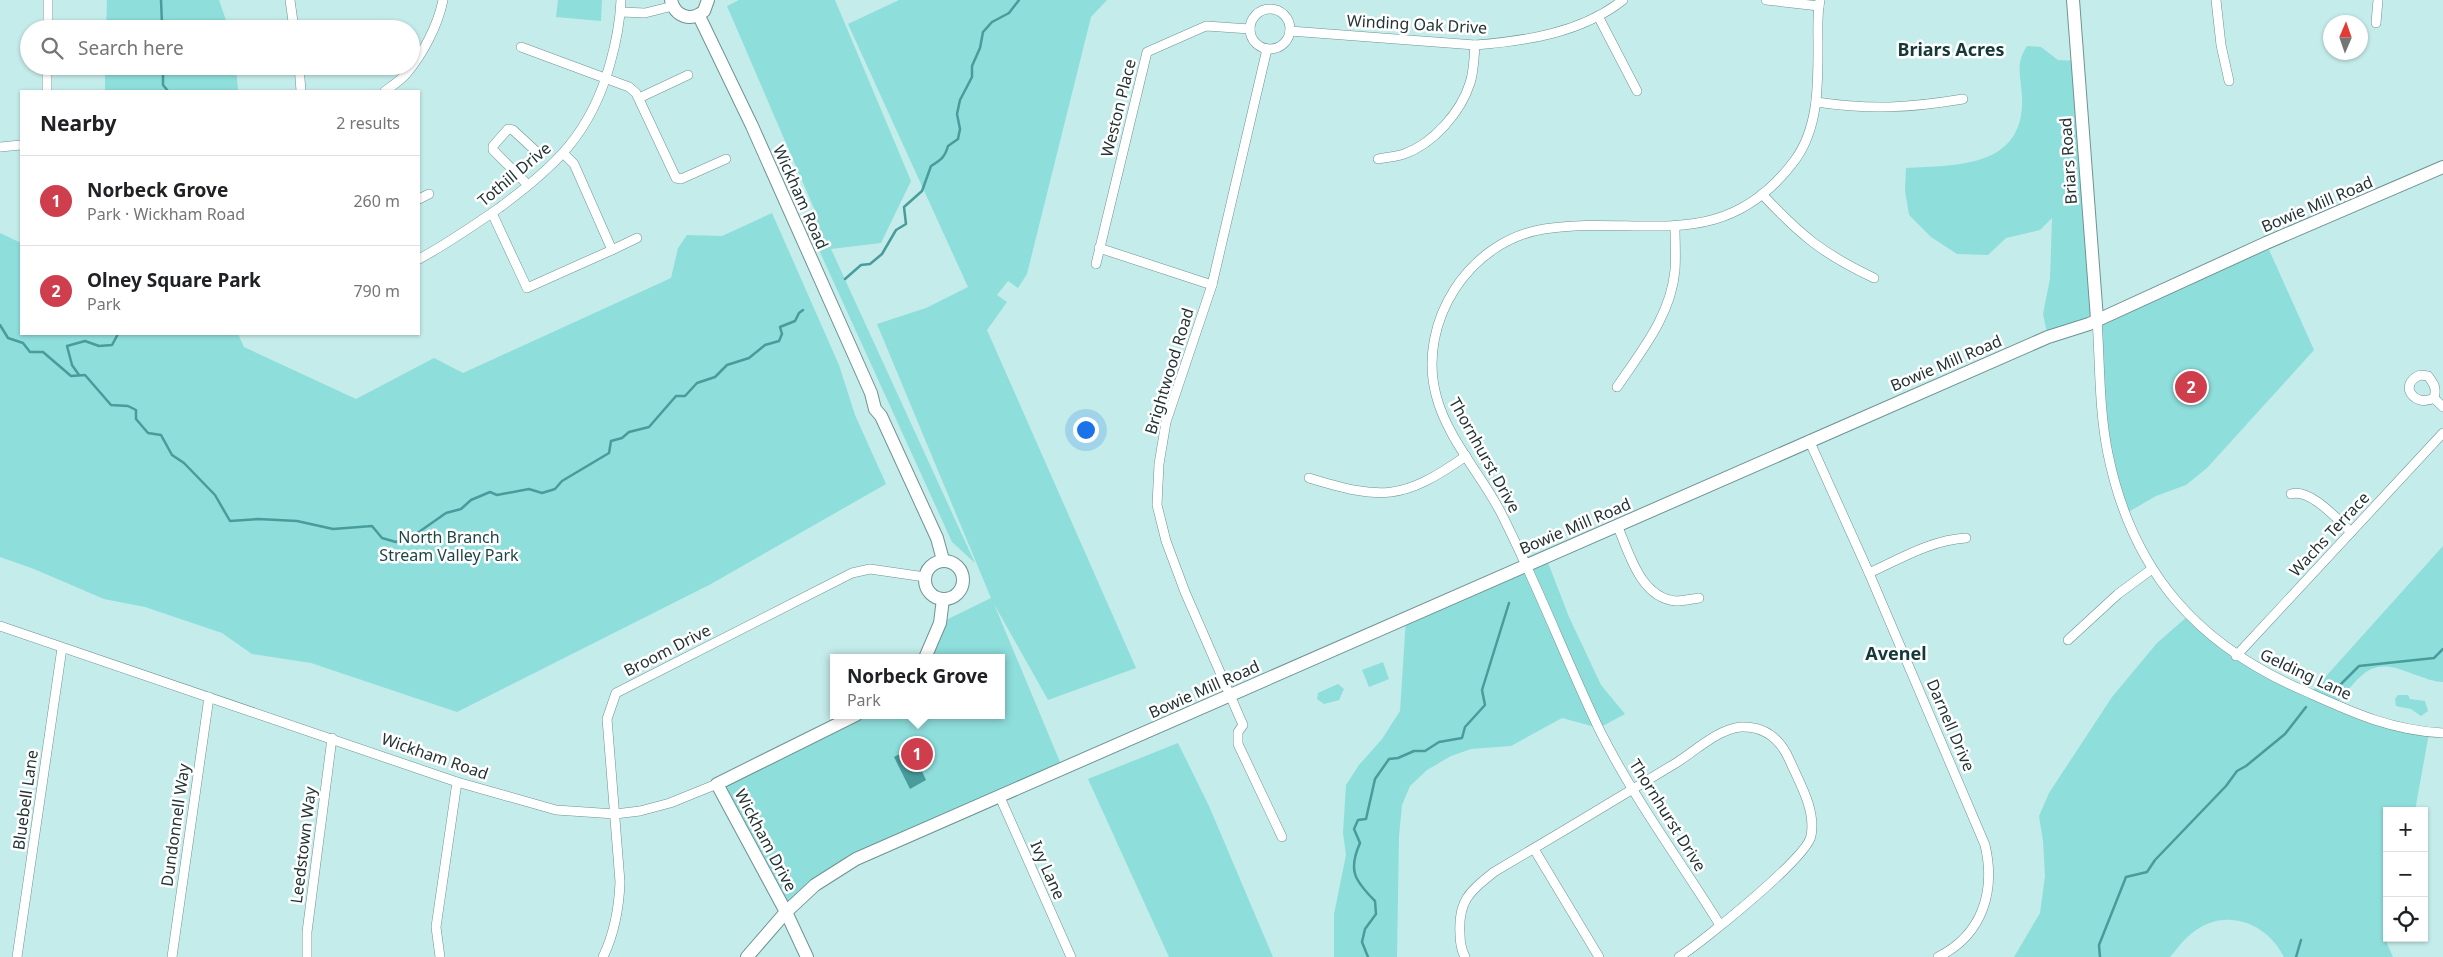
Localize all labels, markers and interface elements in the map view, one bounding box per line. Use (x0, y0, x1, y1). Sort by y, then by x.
street label: Winding Oak Drive (1346, 9, 1488, 39)
north arrow (2323, 15, 2368, 60)
search box (20, 20, 420, 75)
icon: search (38, 34, 66, 62)
text: Search here (78, 35, 184, 61)
district label: Briars Acres (1897, 37, 2005, 61)
street label: Weston Place (1095, 57, 1141, 159)
text: Nearby (40, 109, 116, 137)
text: 2 results (336, 112, 400, 134)
street label: Briars Road (2054, 117, 2082, 205)
street label: Tothill Drive (473, 137, 555, 211)
street label: Wickham Road (768, 142, 834, 252)
street label: Bowie Mill Road (2258, 171, 2376, 237)
text: Norbeck Grove (87, 177, 228, 203)
text: 1 (51, 190, 61, 212)
text: 260 m (353, 190, 400, 212)
text: Park · Wickham Road (87, 203, 245, 225)
text: Olney Square Park (87, 267, 261, 293)
text: 2 (51, 280, 61, 302)
text: 790 m (353, 280, 400, 302)
text: Park (87, 293, 121, 315)
street label: Brightwood Road (1139, 305, 1199, 437)
street label: Bowie Mill Road (1887, 330, 2005, 396)
pin: 2 (2175, 368, 2207, 406)
street label: Thornhurst Drive (1444, 393, 1526, 517)
your location (1073, 417, 1099, 443)
street label: Wachs Terrace (2284, 487, 2374, 581)
street label: Bowie Mill Road (1516, 493, 1634, 559)
park label: North Branch Stream Valley Park (379, 526, 519, 566)
street label: Broom Drive (620, 619, 714, 681)
district label: Avenel (1865, 641, 1927, 665)
street label: Gelding Lane (2257, 643, 2355, 705)
popup (830, 654, 1005, 719)
street label: Bowie Mill Road (1145, 655, 1263, 723)
text: Norbeck Grove (847, 663, 988, 689)
street label: Darnell Drive (1922, 676, 1980, 774)
text: Park (847, 689, 881, 711)
street label: Wickham Road (379, 727, 491, 785)
pin: 1 (901, 735, 933, 773)
street label: Bluebell Lane (7, 748, 43, 852)
street label: Thornhurst Drive (1625, 755, 1711, 875)
street label: Dundonnell Way (155, 761, 195, 888)
street label: Leedstown Way (285, 785, 321, 905)
street label: Wickham Drive (730, 785, 802, 895)
map controls (2383, 807, 2428, 942)
button: + (2383, 807, 2428, 852)
street label: Ivy Lane (1025, 837, 1071, 903)
button: − (2383, 852, 2428, 897)
button: locate (2383, 897, 2428, 942)

